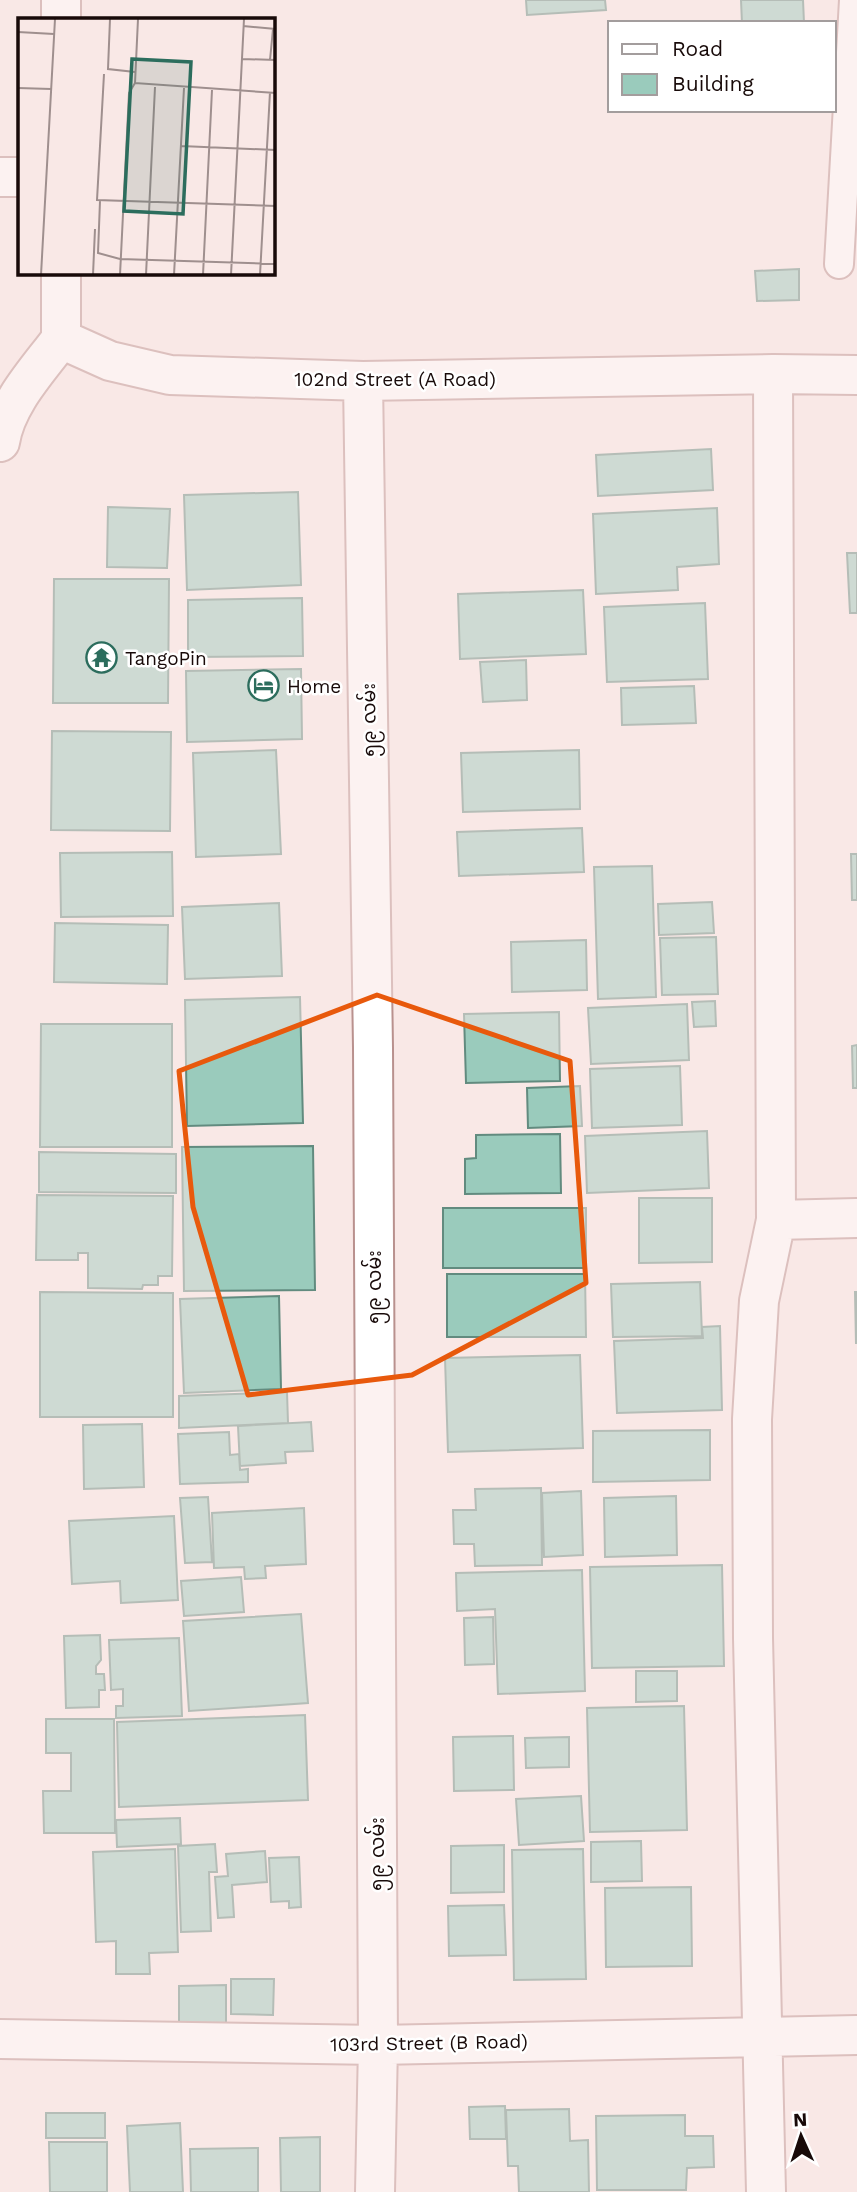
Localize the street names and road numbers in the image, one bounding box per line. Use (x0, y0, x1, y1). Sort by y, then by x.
street label: 102nd Street (A Road) (294, 368, 496, 391)
street label: ၅၉ လမ်း (354, 683, 385, 757)
street label: ၅၉ လမ်း (360, 1250, 390, 1324)
street label: ၅၉ လမ်း (363, 1817, 393, 1891)
street label: 103rd Street (B Road) (330, 2030, 528, 2056)

